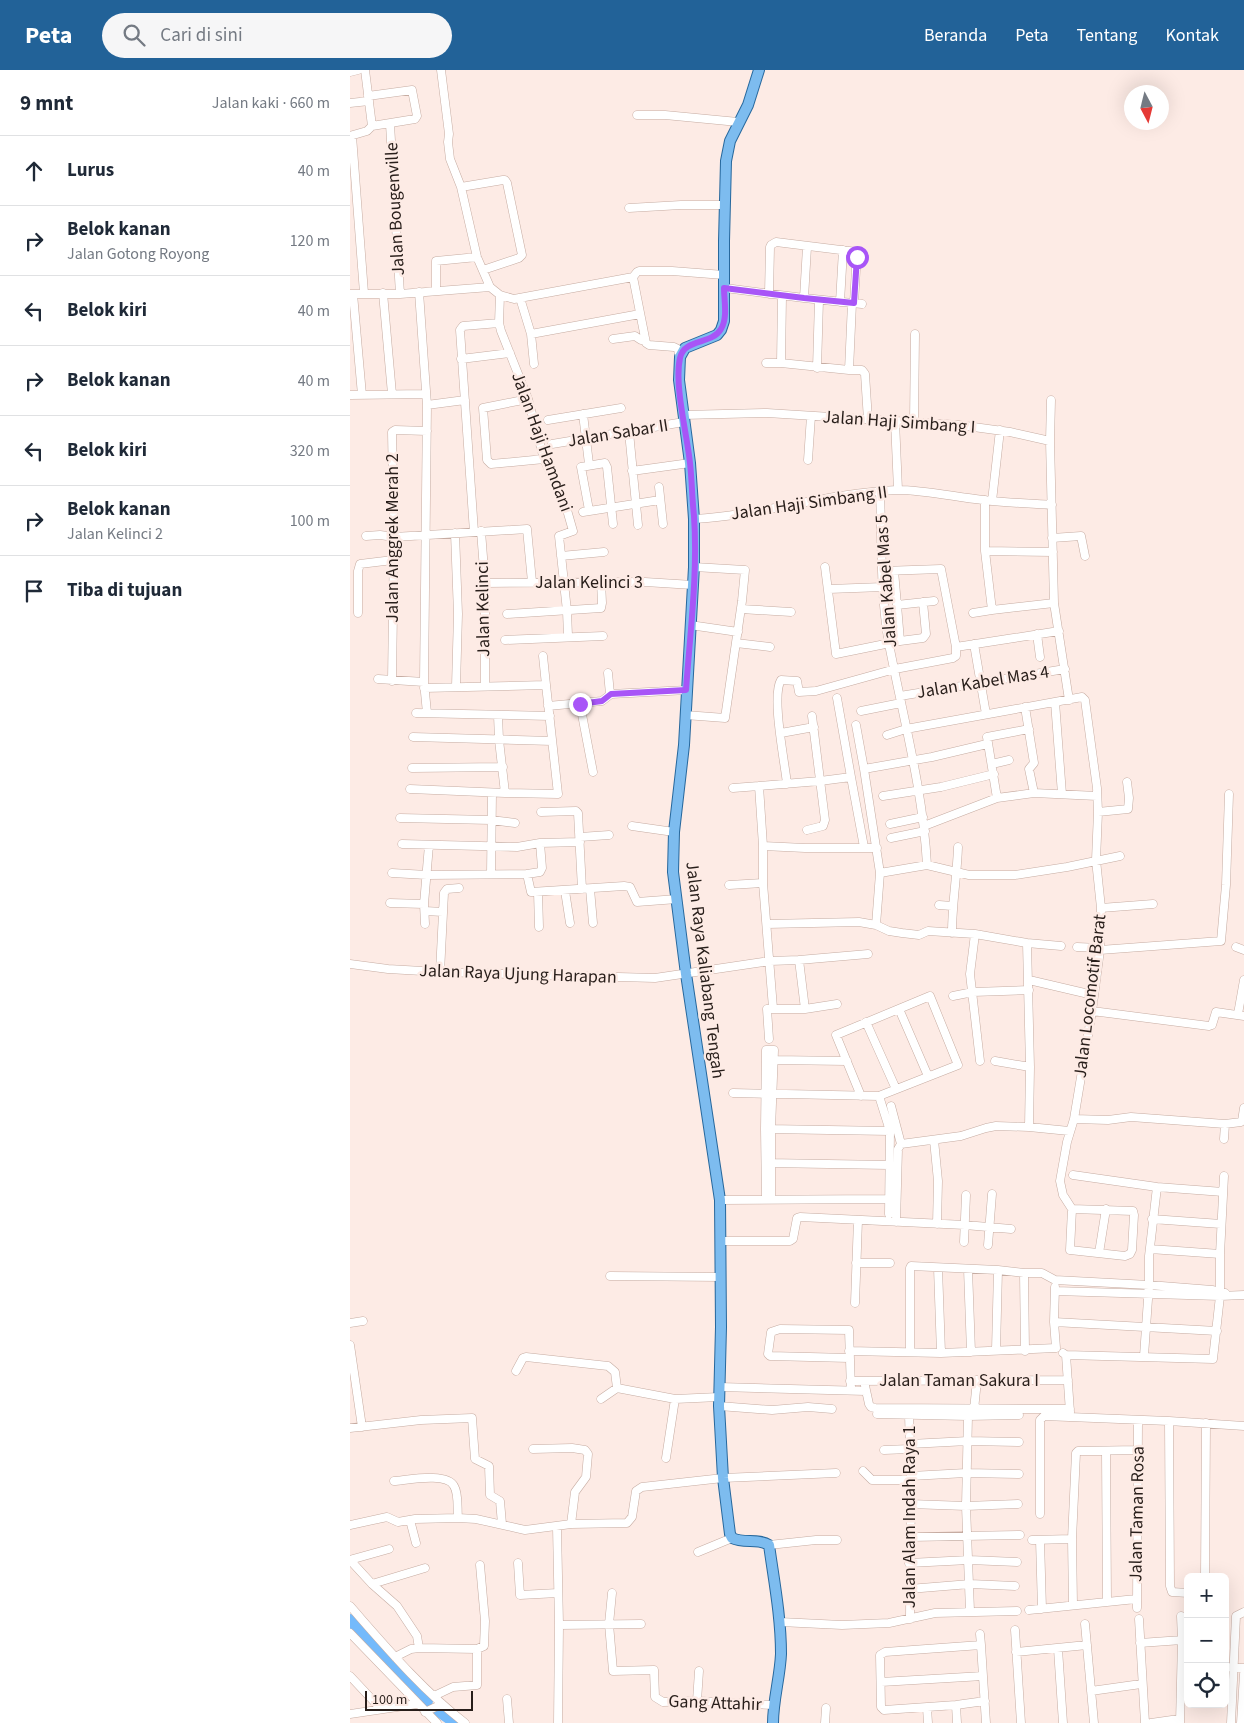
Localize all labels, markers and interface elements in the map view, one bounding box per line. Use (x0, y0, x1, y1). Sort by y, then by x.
search box (102, 13, 452, 58)
text: Peta (25, 18, 72, 53)
icon: search (120, 21, 148, 49)
text: Cari di sini (160, 22, 243, 49)
text: Beranda (924, 23, 987, 48)
text: Peta (1015, 23, 1048, 48)
text: Tentang (1076, 23, 1137, 48)
text: Kontak (1165, 23, 1219, 48)
north arrow (1124, 85, 1169, 130)
text: 9 mnt (20, 88, 73, 118)
text: Jalan kaki · 660 m (212, 92, 330, 114)
street label: Jalan Bougenville (379, 142, 411, 276)
icon: ahead (20, 157, 48, 185)
text: Lurus (67, 157, 114, 184)
text: 40 m (298, 160, 330, 182)
text: Belok kanan (67, 216, 171, 243)
icon: right (20, 227, 48, 255)
text: 120 m (290, 230, 330, 252)
text: Jalan Gotong Royong (67, 243, 209, 265)
route start (846, 246, 869, 269)
icon: left (20, 297, 48, 325)
text: Belok kiri (67, 297, 147, 324)
text: 40 m (298, 300, 330, 322)
icon: right (20, 367, 48, 395)
text: Belok kanan (67, 367, 171, 394)
street label: Jalan Haji Hamdani (505, 369, 579, 515)
text: 40 m (298, 370, 330, 392)
street label: Jalan Haji Simbang I (822, 404, 976, 440)
street label: Jalan Sabar II (566, 413, 670, 453)
icon: left (20, 437, 48, 465)
text: Belok kiri (67, 437, 147, 464)
text: 320 m (290, 440, 330, 462)
street label: Jalan Anggrek Merah 2 (380, 453, 405, 623)
street label: Jalan Haji Simbang II (729, 480, 889, 526)
text: Belok kanan (67, 496, 171, 523)
icon: right (20, 507, 48, 535)
text: 100 m (290, 510, 330, 532)
street label: Jalan Kabel Mas 5 (869, 513, 903, 649)
text: Jalan Kelinci 2 (67, 523, 163, 545)
street label: Jalan Kelinci (470, 561, 496, 657)
street label: Jalan Kelinci 3 (535, 570, 643, 595)
icon: arrive (20, 577, 48, 605)
text: Tiba di tujuan (67, 577, 182, 604)
street label: Jalan Kabel Mas 4 (915, 659, 1051, 705)
route end (569, 693, 592, 716)
street label: Jalan Raya Kaliabang Tengah (679, 860, 731, 1080)
street label: Jalan Locomotif Barat (1068, 913, 1112, 1079)
street label: Jalan Raya Ujung Harapan (419, 958, 617, 990)
street label: Jalan Taman Sakura I (879, 1368, 1039, 1393)
street label: Jalan Alam Indah Raya 1 (897, 1426, 922, 1608)
street label: Jalan Taman Rosa (1123, 1446, 1151, 1582)
map controls (1184, 1573, 1229, 1708)
button: + (1184, 1573, 1229, 1618)
button: − (1184, 1618, 1229, 1663)
button: locate (1184, 1663, 1229, 1708)
scale bar (365, 1688, 472, 1711)
street label: Gang Attahir (668, 1689, 763, 1717)
text: 100 m (372, 1690, 407, 1710)

